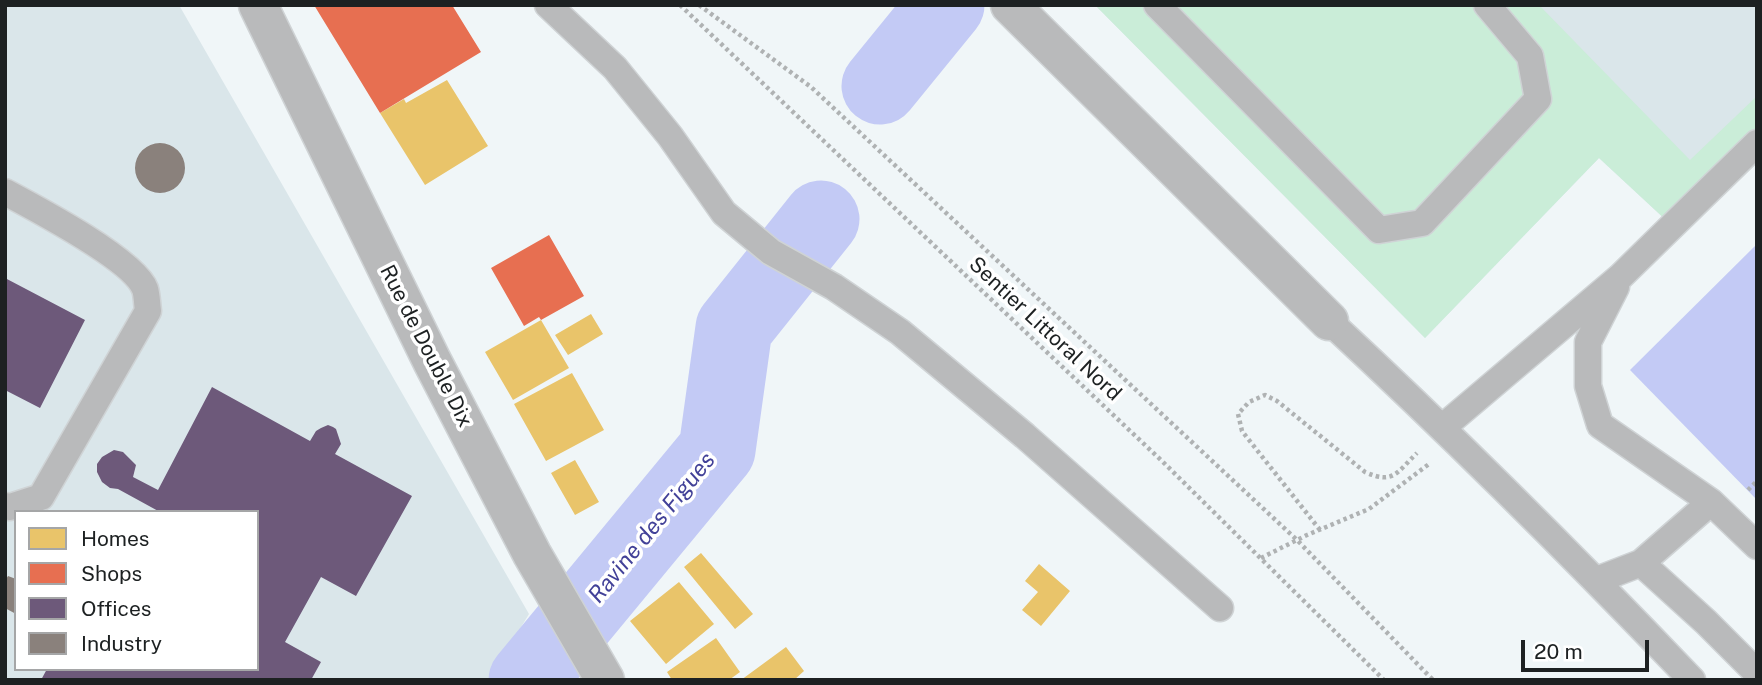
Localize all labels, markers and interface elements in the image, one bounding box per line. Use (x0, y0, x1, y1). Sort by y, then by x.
street label: Sentier Littoral Nord (963, 252, 1127, 406)
street label: Rue de Double Dix (374, 261, 478, 431)
water label: Ravine des Figues (583, 447, 721, 609)
legend (14, 510, 259, 671)
text: Homes (81, 526, 149, 551)
text: Shops (81, 561, 142, 586)
text: Offices (81, 596, 151, 621)
scale bar (1524, 626, 1652, 670)
text: Industry (81, 631, 162, 656)
text: 20 m (1534, 639, 1583, 664)

